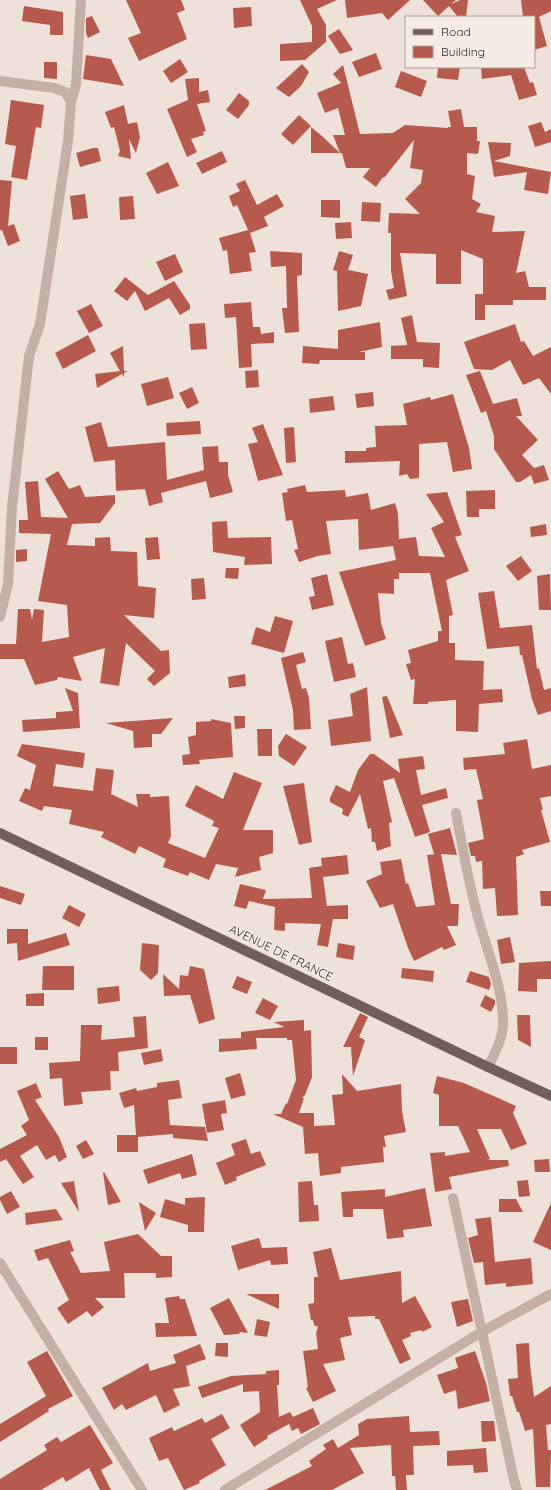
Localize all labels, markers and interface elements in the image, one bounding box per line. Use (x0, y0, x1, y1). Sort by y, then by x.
legend (405, 16, 535, 68)
text: Road (441, 24, 471, 39)
text: Building (441, 44, 485, 59)
street label: AVENUE DE FRANCE (227, 921, 336, 984)

